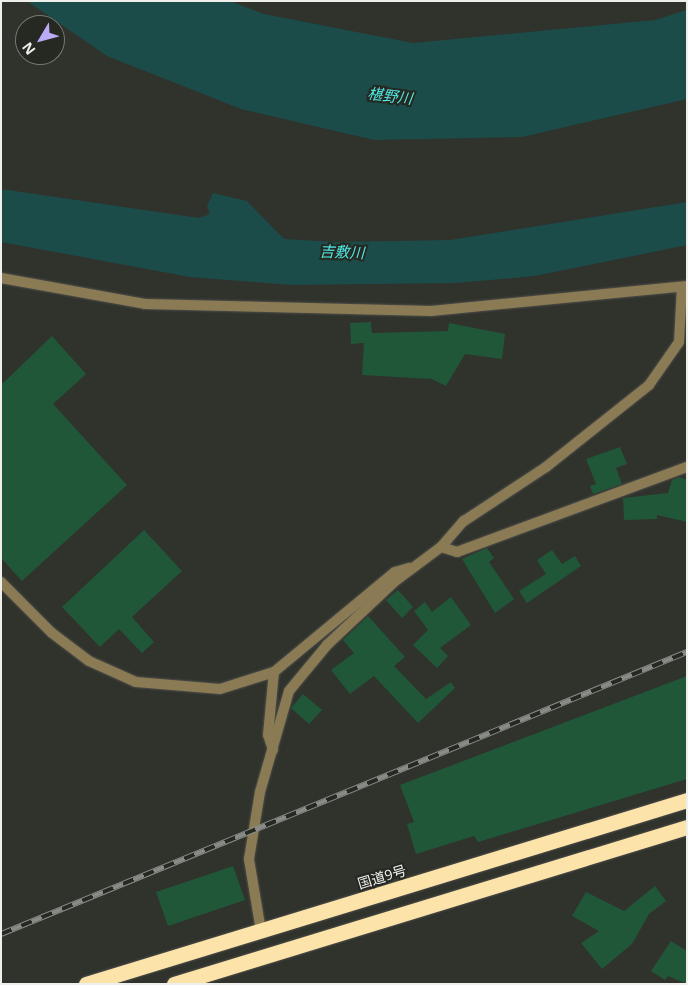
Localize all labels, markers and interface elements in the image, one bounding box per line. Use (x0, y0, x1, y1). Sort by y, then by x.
north arrow (15, 15, 65, 65)
text: N (17, 38, 39, 59)
water label: 椹野川 (367, 84, 413, 108)
water label: 吉敷川 (319, 242, 365, 262)
street label: 国道9号 (356, 862, 408, 892)

